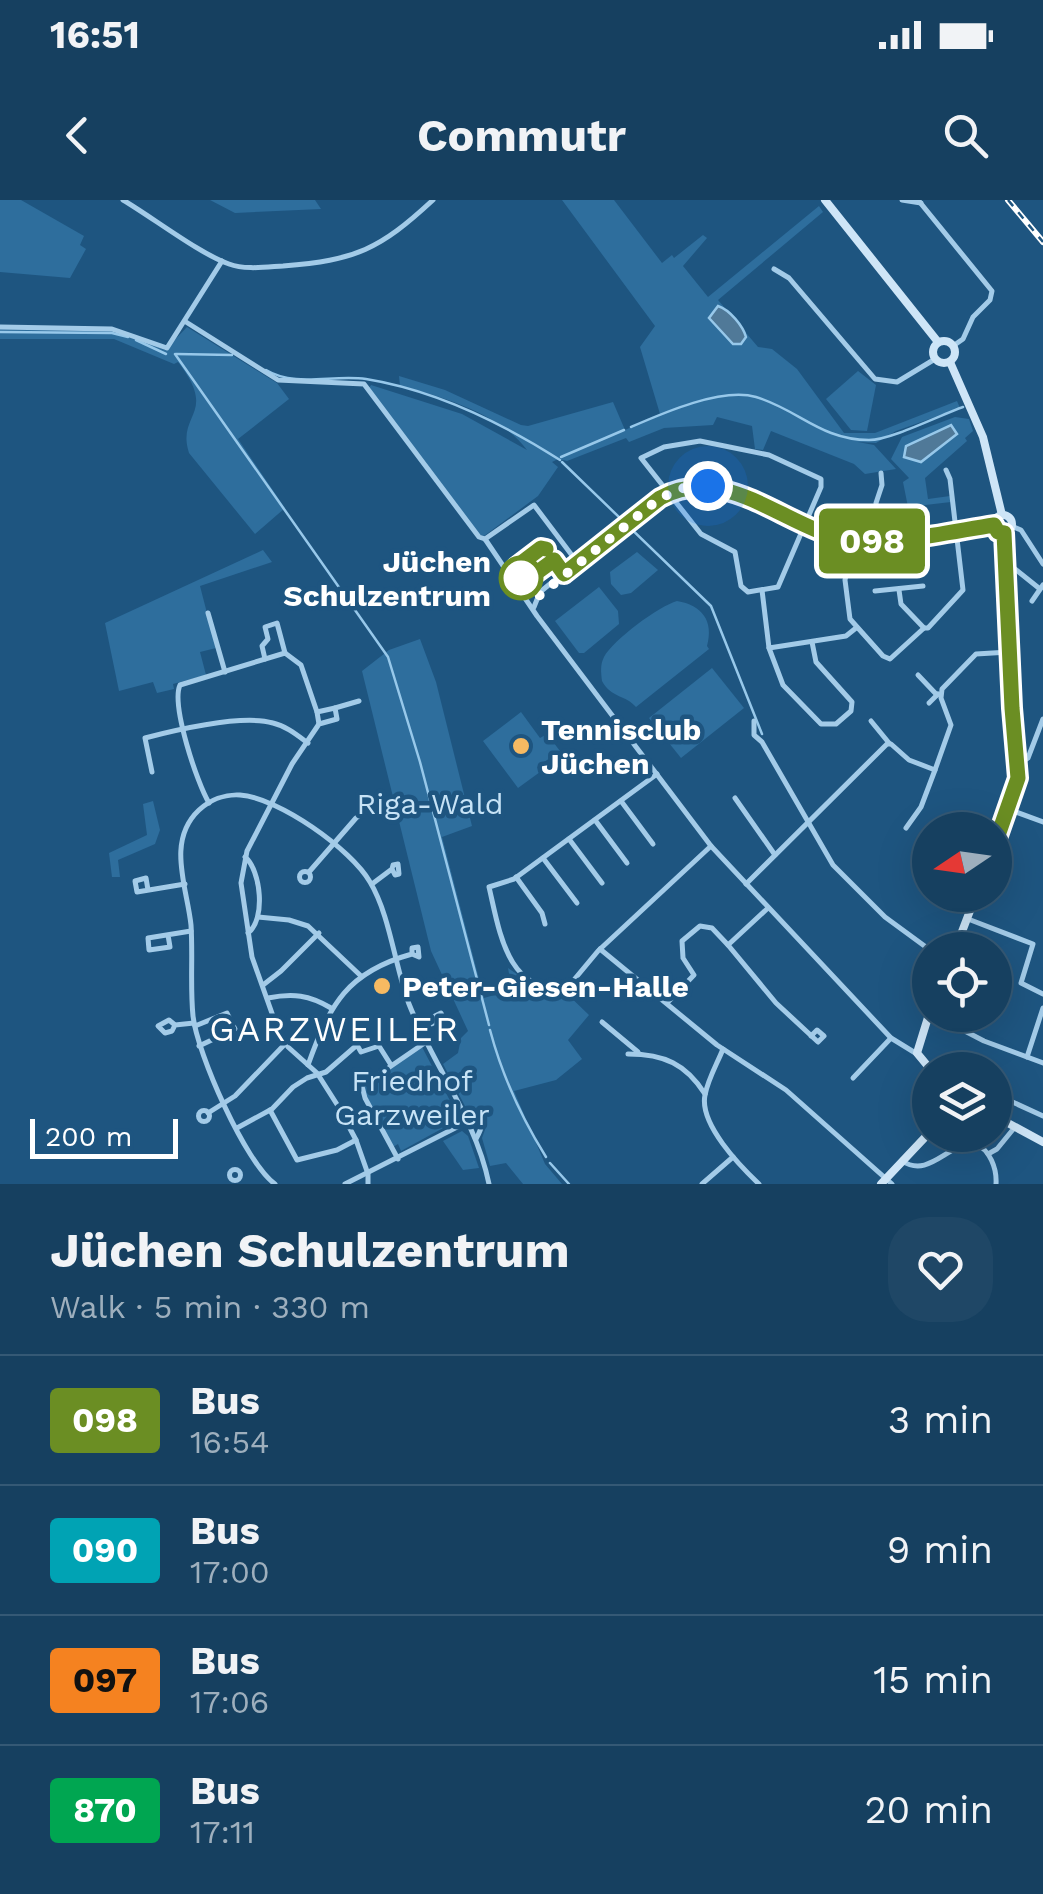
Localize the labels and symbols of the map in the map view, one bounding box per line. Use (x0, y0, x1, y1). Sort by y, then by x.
your location (683, 461, 733, 511)
line badge: 098 (814, 508, 930, 574)
place label: Jüchen Schulzentrum (283, 544, 491, 613)
marker: Jüchen Schulzentrum (500, 557, 542, 599)
place label: Tennisclub Jüchen (541, 712, 701, 781)
marker: Tennisclub Jüchen (510, 735, 532, 757)
park label: Riga-Wald (356, 786, 504, 821)
north arrow (912, 812, 1012, 912)
place label: Peter-Giesen-Halle (402, 969, 689, 1004)
marker: Peter-Giesen-Halle (371, 975, 393, 997)
district label: GARZWEILER (209, 1008, 461, 1050)
park label: Friedhof Garzweiler (334, 1063, 490, 1132)
scale bar (30, 1114, 178, 1158)

